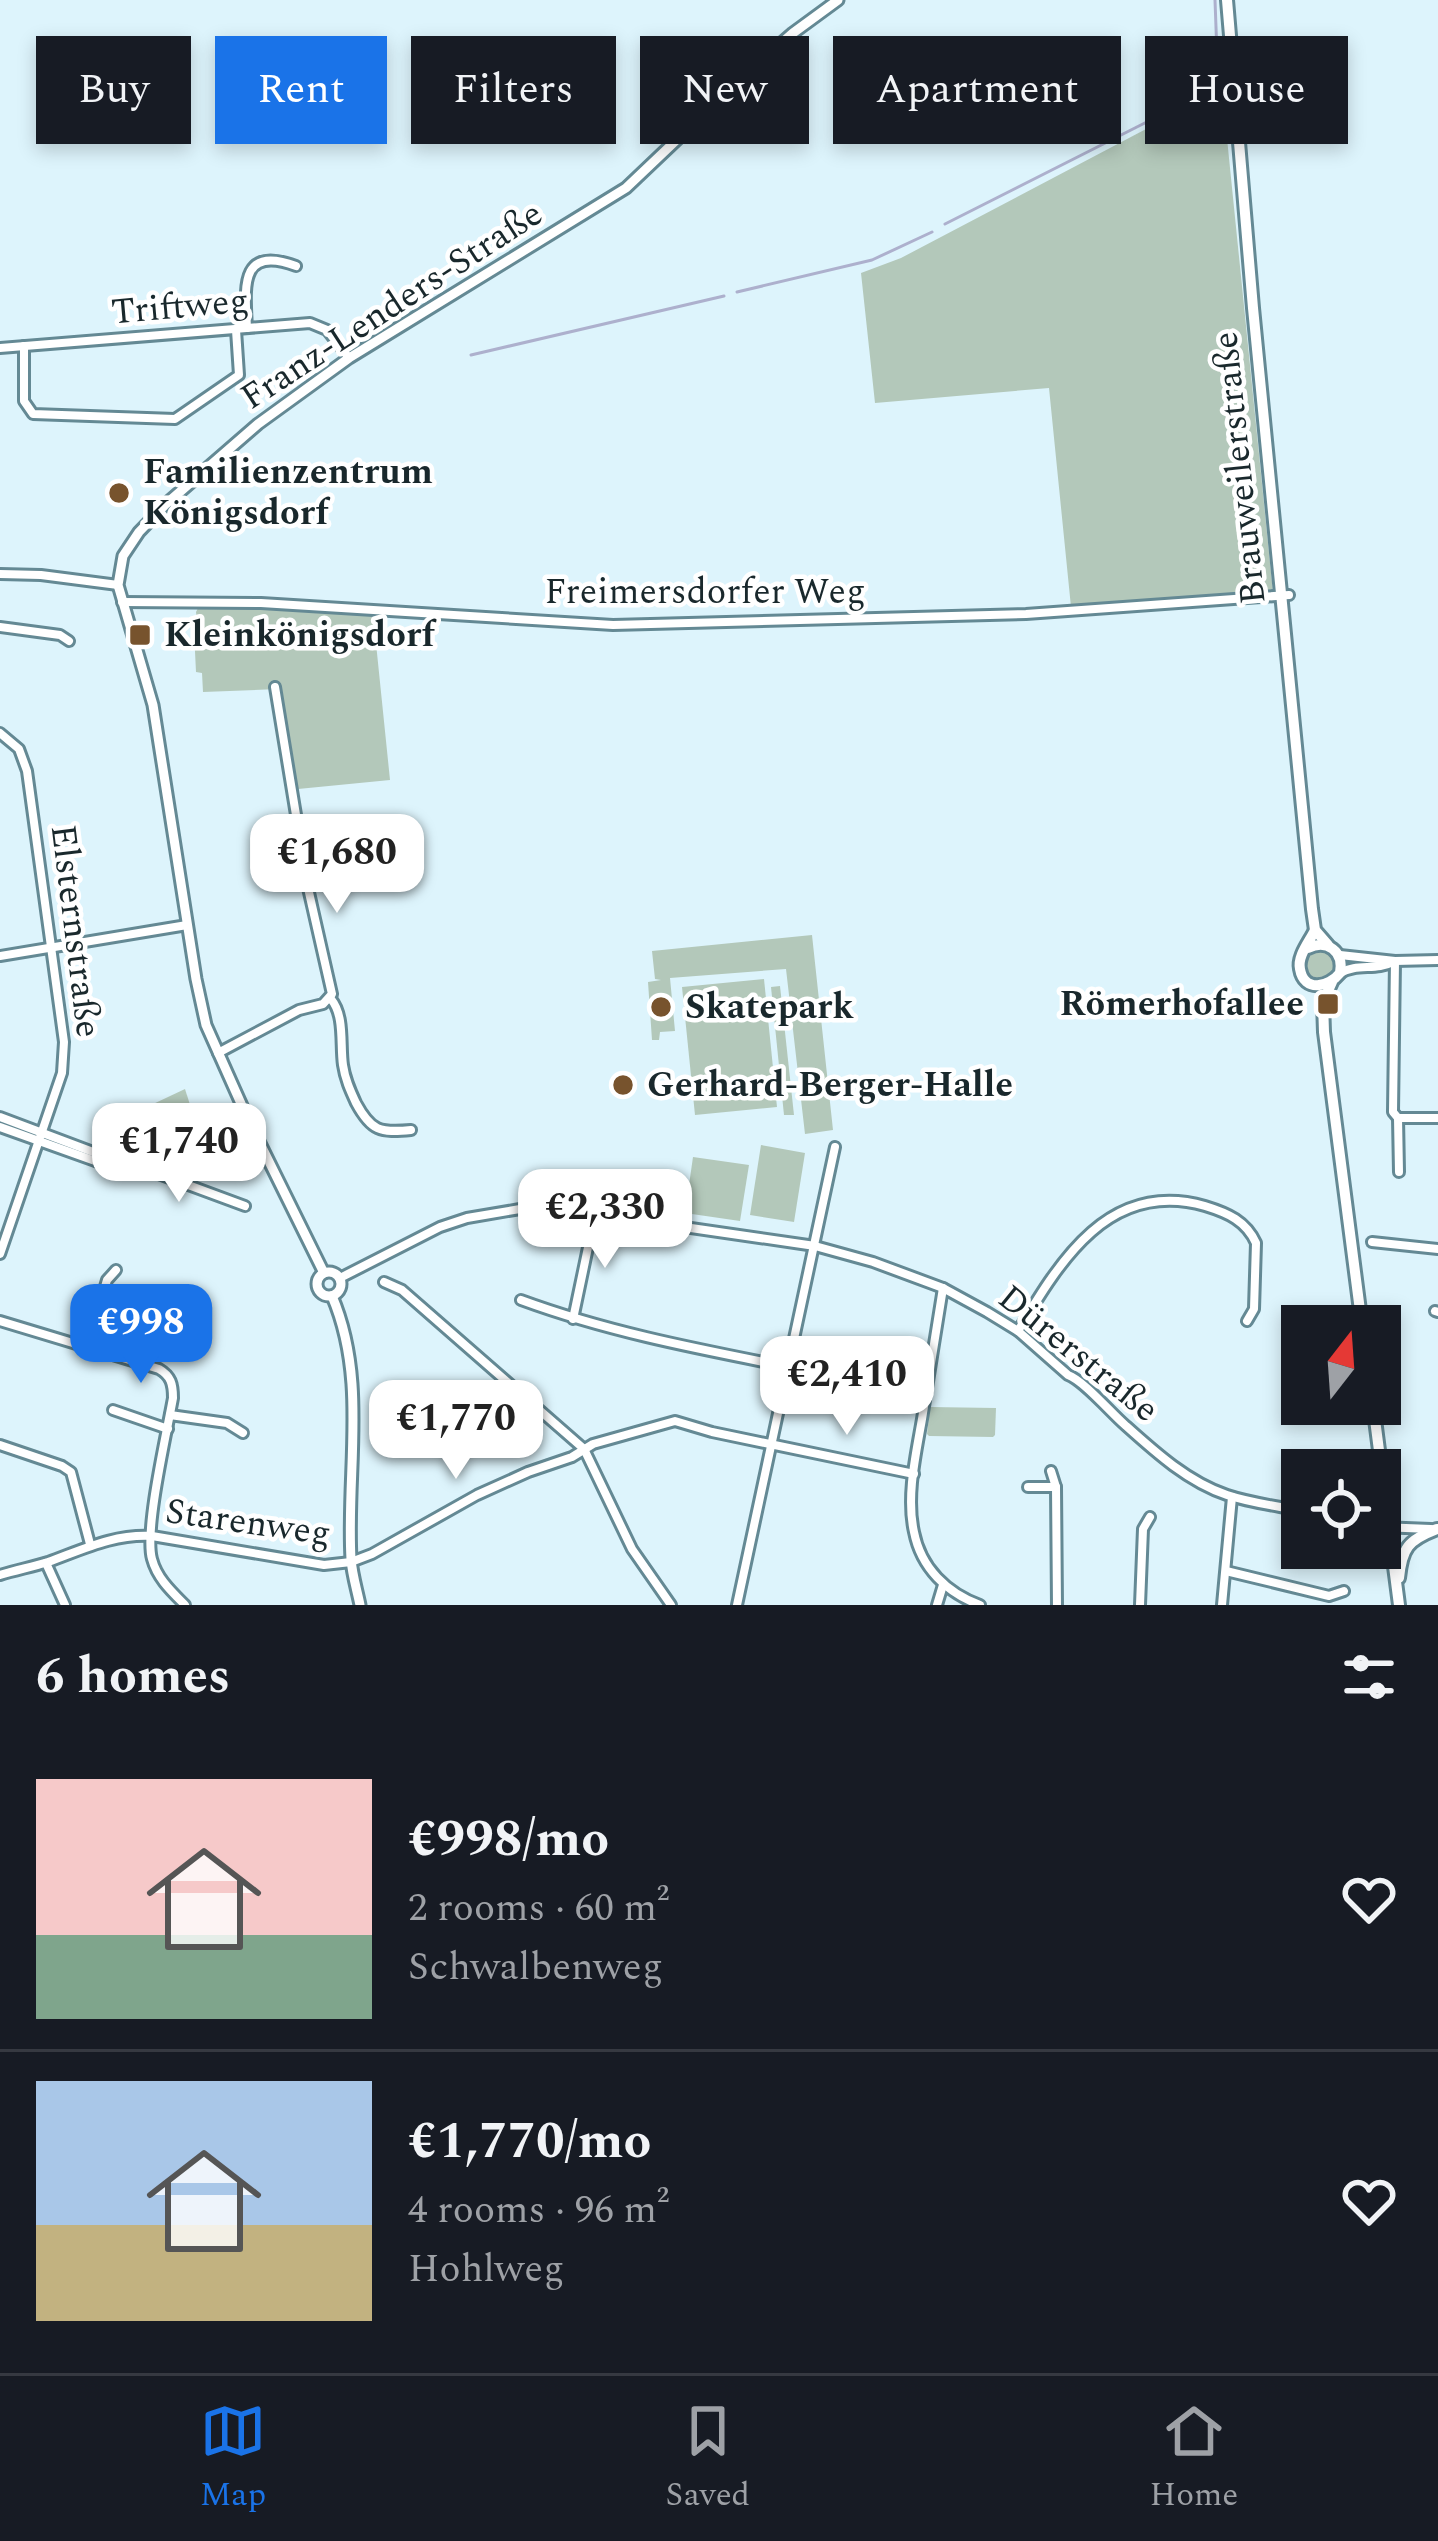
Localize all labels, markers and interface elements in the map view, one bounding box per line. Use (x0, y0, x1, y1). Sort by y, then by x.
chip: Buy (36, 36, 191, 144)
chip: Rent (215, 36, 387, 144)
chip: Filters (411, 36, 616, 144)
chip: New (640, 36, 809, 144)
chip: Apartment (833, 36, 1121, 144)
chip: House (1145, 36, 1348, 144)
street label: Franz-Lenders-Straße (230, 187, 554, 425)
street label: Triftweg (109, 274, 251, 340)
street label: Brauweilerstraße (1198, 329, 1282, 607)
place label: Familienzentrum Königsdorf (143, 445, 433, 541)
marker: Familienzentrum Königsdorf (106, 480, 132, 506)
street label: Freimersdorfer Weg (544, 565, 866, 620)
place label: Kleinkönigsdorf (164, 608, 437, 663)
marker: Kleinkönigsdorf (127, 622, 153, 648)
pin: €1,680 (239, 814, 435, 916)
street label: Elsternstraße (35, 821, 115, 1041)
text: €1,680 (277, 823, 397, 882)
place label: Römerhofallee (1060, 977, 1304, 1032)
place label: Skatepark (685, 980, 854, 1035)
marker: Römerhofallee (1315, 991, 1341, 1017)
marker: Skatepark (648, 994, 674, 1020)
place label: Gerhard-Berger-Halle (647, 1058, 1013, 1113)
marker: Gerhard-Berger-Halle (610, 1072, 636, 1098)
pin: €1,740 (81, 1103, 277, 1205)
text: €1,740 (119, 1112, 239, 1171)
pin: €2,330 (507, 1169, 703, 1271)
text: €2,330 (545, 1178, 665, 1237)
street label: Dürerstraße (985, 1272, 1171, 1436)
pin: €998 (70, 1284, 212, 1386)
text: €998 (97, 1293, 185, 1352)
north arrow (1281, 1305, 1401, 1425)
map controls (1281, 1305, 1401, 1569)
pin: €2,410 (749, 1336, 945, 1438)
text: €2,410 (787, 1345, 907, 1404)
pin: €1,770 (358, 1380, 554, 1482)
text: €1,770 (396, 1389, 516, 1448)
button: locate (1281, 1449, 1401, 1569)
street label: Starenweg (162, 1484, 334, 1562)
text: 6 homes (36, 1638, 230, 1716)
icon: filters (1336, 1644, 1402, 1710)
text: €998/mo (408, 1801, 609, 1879)
icon: home (132, 1827, 276, 1971)
icon: heart (1336, 1866, 1402, 1932)
text: 2 rooms · 60 m² (408, 1879, 669, 1938)
text: Schwalbenweg (408, 1938, 663, 1997)
text: €1,770/mo (408, 2103, 651, 2181)
icon: home (132, 2129, 276, 2273)
icon: heart (1336, 2168, 1402, 2234)
text: 4 rooms · 96 m² (408, 2181, 669, 2240)
text: Hohlweg (408, 2240, 564, 2299)
tab: Map (200, 2398, 266, 2520)
tab: Saved (665, 2398, 750, 2520)
tab: Home (1149, 2398, 1238, 2520)

